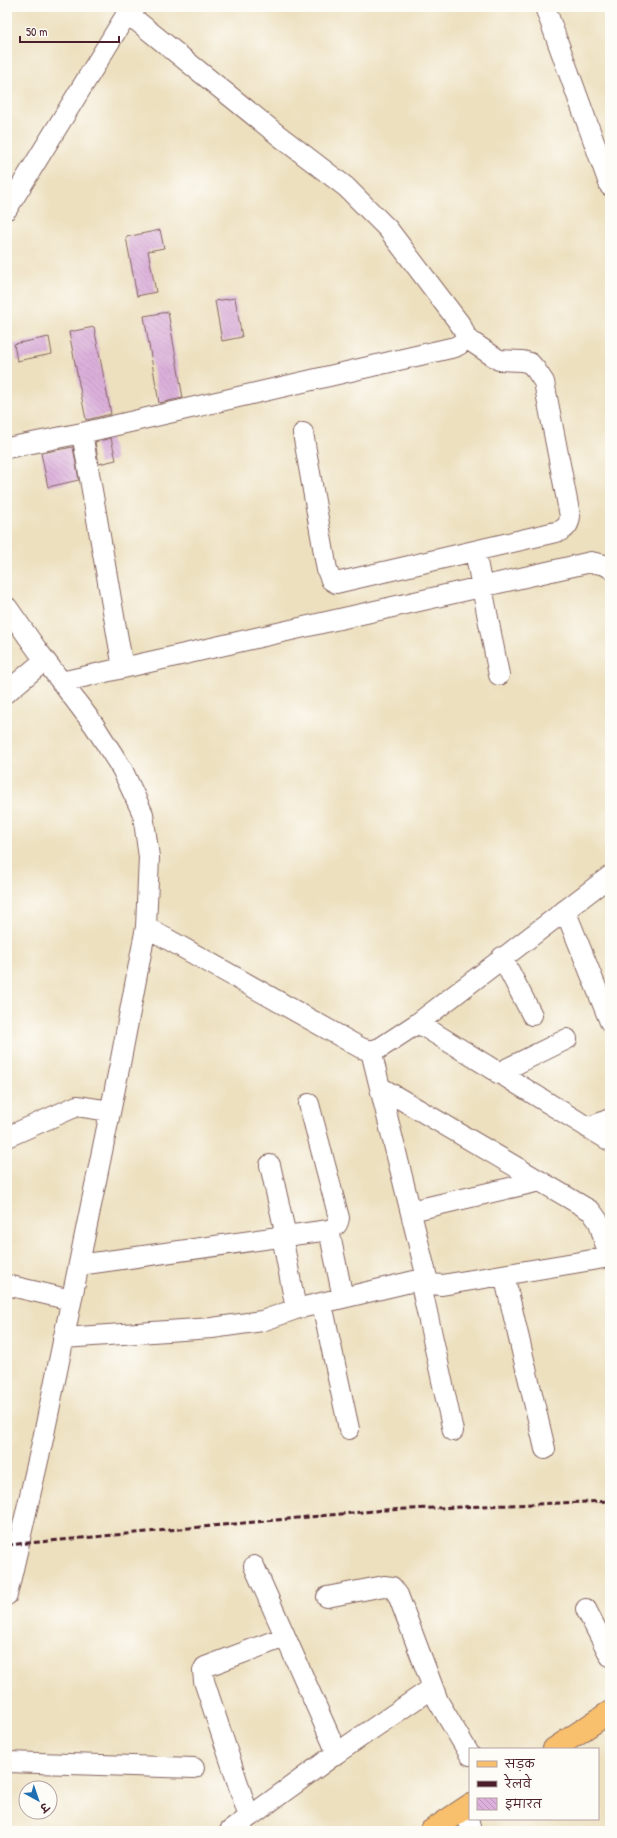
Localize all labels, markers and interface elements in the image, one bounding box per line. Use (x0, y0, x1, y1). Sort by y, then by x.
scale bar (20, 18, 119, 44)
text: 50 m (26, 23, 47, 40)
legend (469, 1748, 599, 1820)
text: सड़क (504, 1755, 536, 1772)
text: रेलवे (503, 1773, 532, 1792)
north arrow (18, 1780, 58, 1820)
text: इमारत (505, 1795, 543, 1812)
text: उ (36, 1799, 53, 1816)

